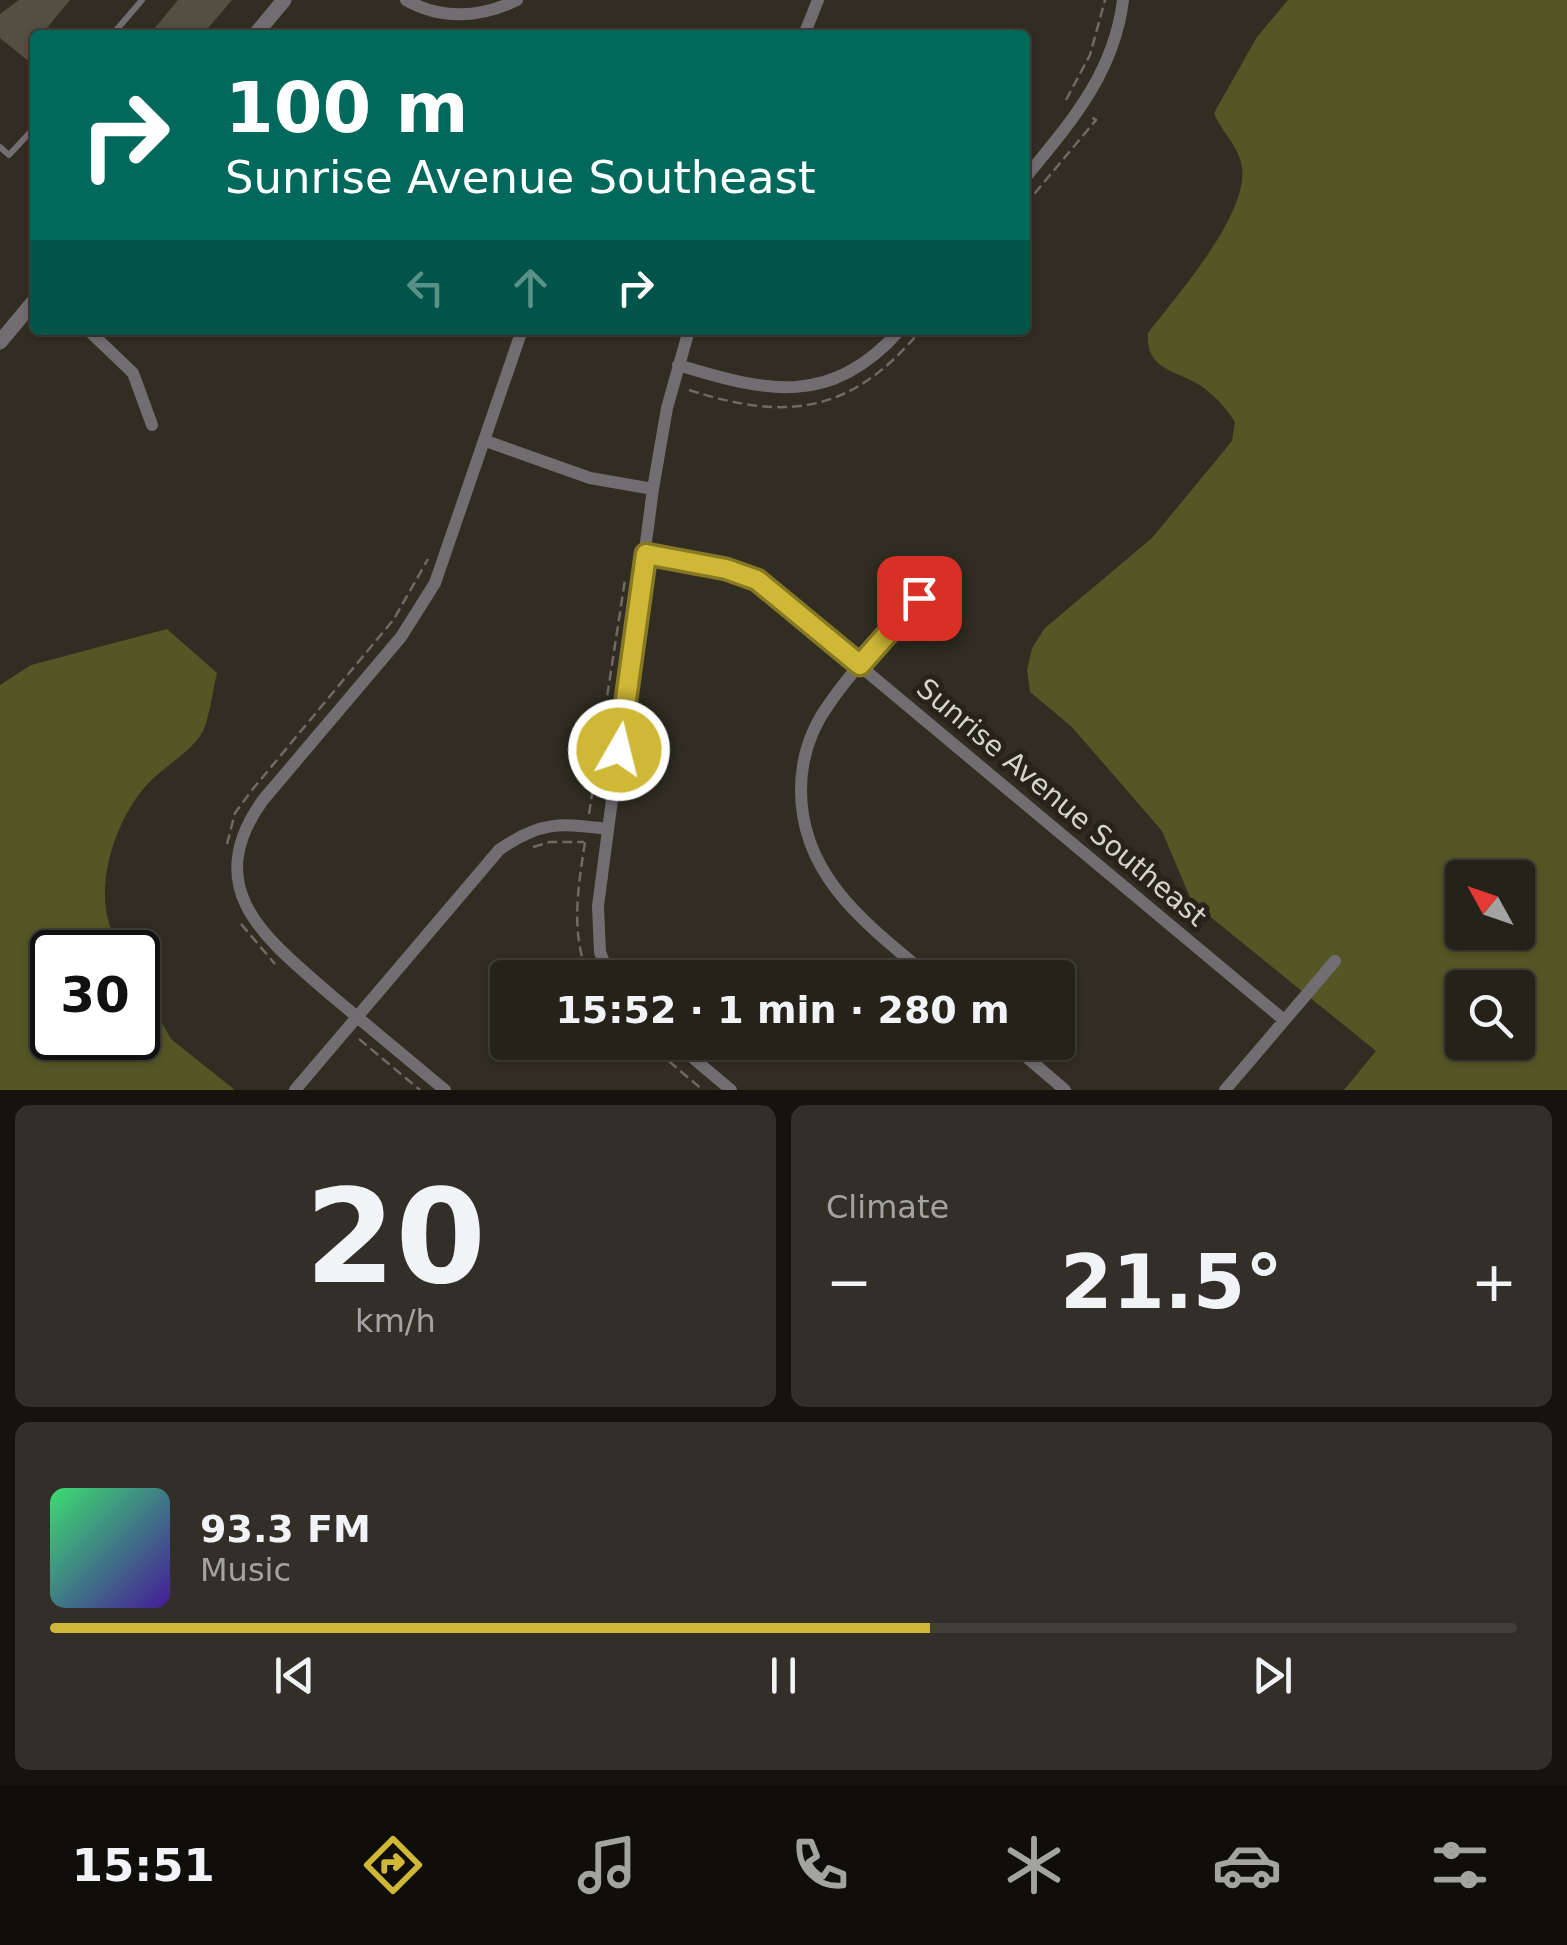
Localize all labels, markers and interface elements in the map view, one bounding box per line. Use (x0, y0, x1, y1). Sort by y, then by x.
text: 100 m (225, 67, 468, 149)
icon: right (60, 70, 190, 200)
text: Sunrise Avenue Southeast (225, 151, 816, 204)
icon: left (398, 260, 453, 315)
icon: ahead (503, 260, 558, 315)
icon: right (608, 260, 663, 315)
pin (877, 556, 962, 641)
icon: arrive (892, 571, 947, 626)
street label: Sunrise Avenue Southeast (910, 672, 1213, 933)
position arrow (567, 698, 671, 802)
north arrow (1445, 860, 1535, 950)
map controls (1445, 860, 1535, 1060)
speed limit sign: 30 (30, 930, 160, 1060)
button: search (1445, 970, 1535, 1060)
text: 15:52 · 1 min · 280 m (555, 988, 1010, 1032)
text: 20 (305, 1161, 486, 1313)
text: Climate (826, 1188, 949, 1226)
text: 21.5° (1060, 1238, 1283, 1326)
text: − (826, 1250, 872, 1314)
text: + (1471, 1250, 1517, 1314)
text: km/h (355, 1302, 436, 1340)
text: 93.3 FM (200, 1507, 371, 1551)
text: Music (200, 1551, 291, 1589)
icon: previous (267, 1648, 322, 1703)
icon: pause (756, 1648, 811, 1703)
icon: next (1245, 1648, 1300, 1703)
icon: directions (358, 1830, 428, 1900)
icon: music (572, 1830, 642, 1900)
icon: phone (785, 1830, 855, 1900)
icon: climate (999, 1830, 1069, 1900)
icon: car (1212, 1830, 1282, 1900)
icon: filters (1425, 1830, 1495, 1900)
text: 15:51 (72, 1839, 215, 1892)

